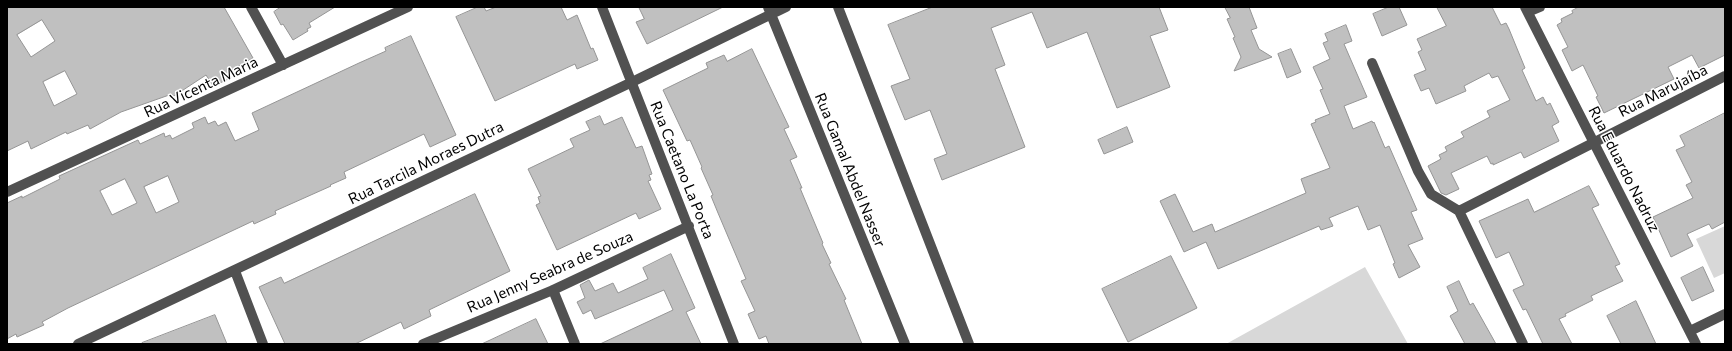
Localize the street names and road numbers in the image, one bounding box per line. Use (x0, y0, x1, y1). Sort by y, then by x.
street label: Rua Vicenta Maria (141, 53, 261, 121)
street label: Rua Marujaíba (1615, 61, 1711, 121)
street label: Rua Gamal Abdel Nasser (811, 90, 889, 250)
street label: Rua Caetano La Porta (646, 99, 718, 241)
street label: Rua Eduardo Nadruz (1584, 103, 1664, 235)
street label: Rua Tarcila Moraes Dutra (345, 118, 507, 208)
street label: Rua Jenny Seabra de Souza (464, 227, 636, 317)

